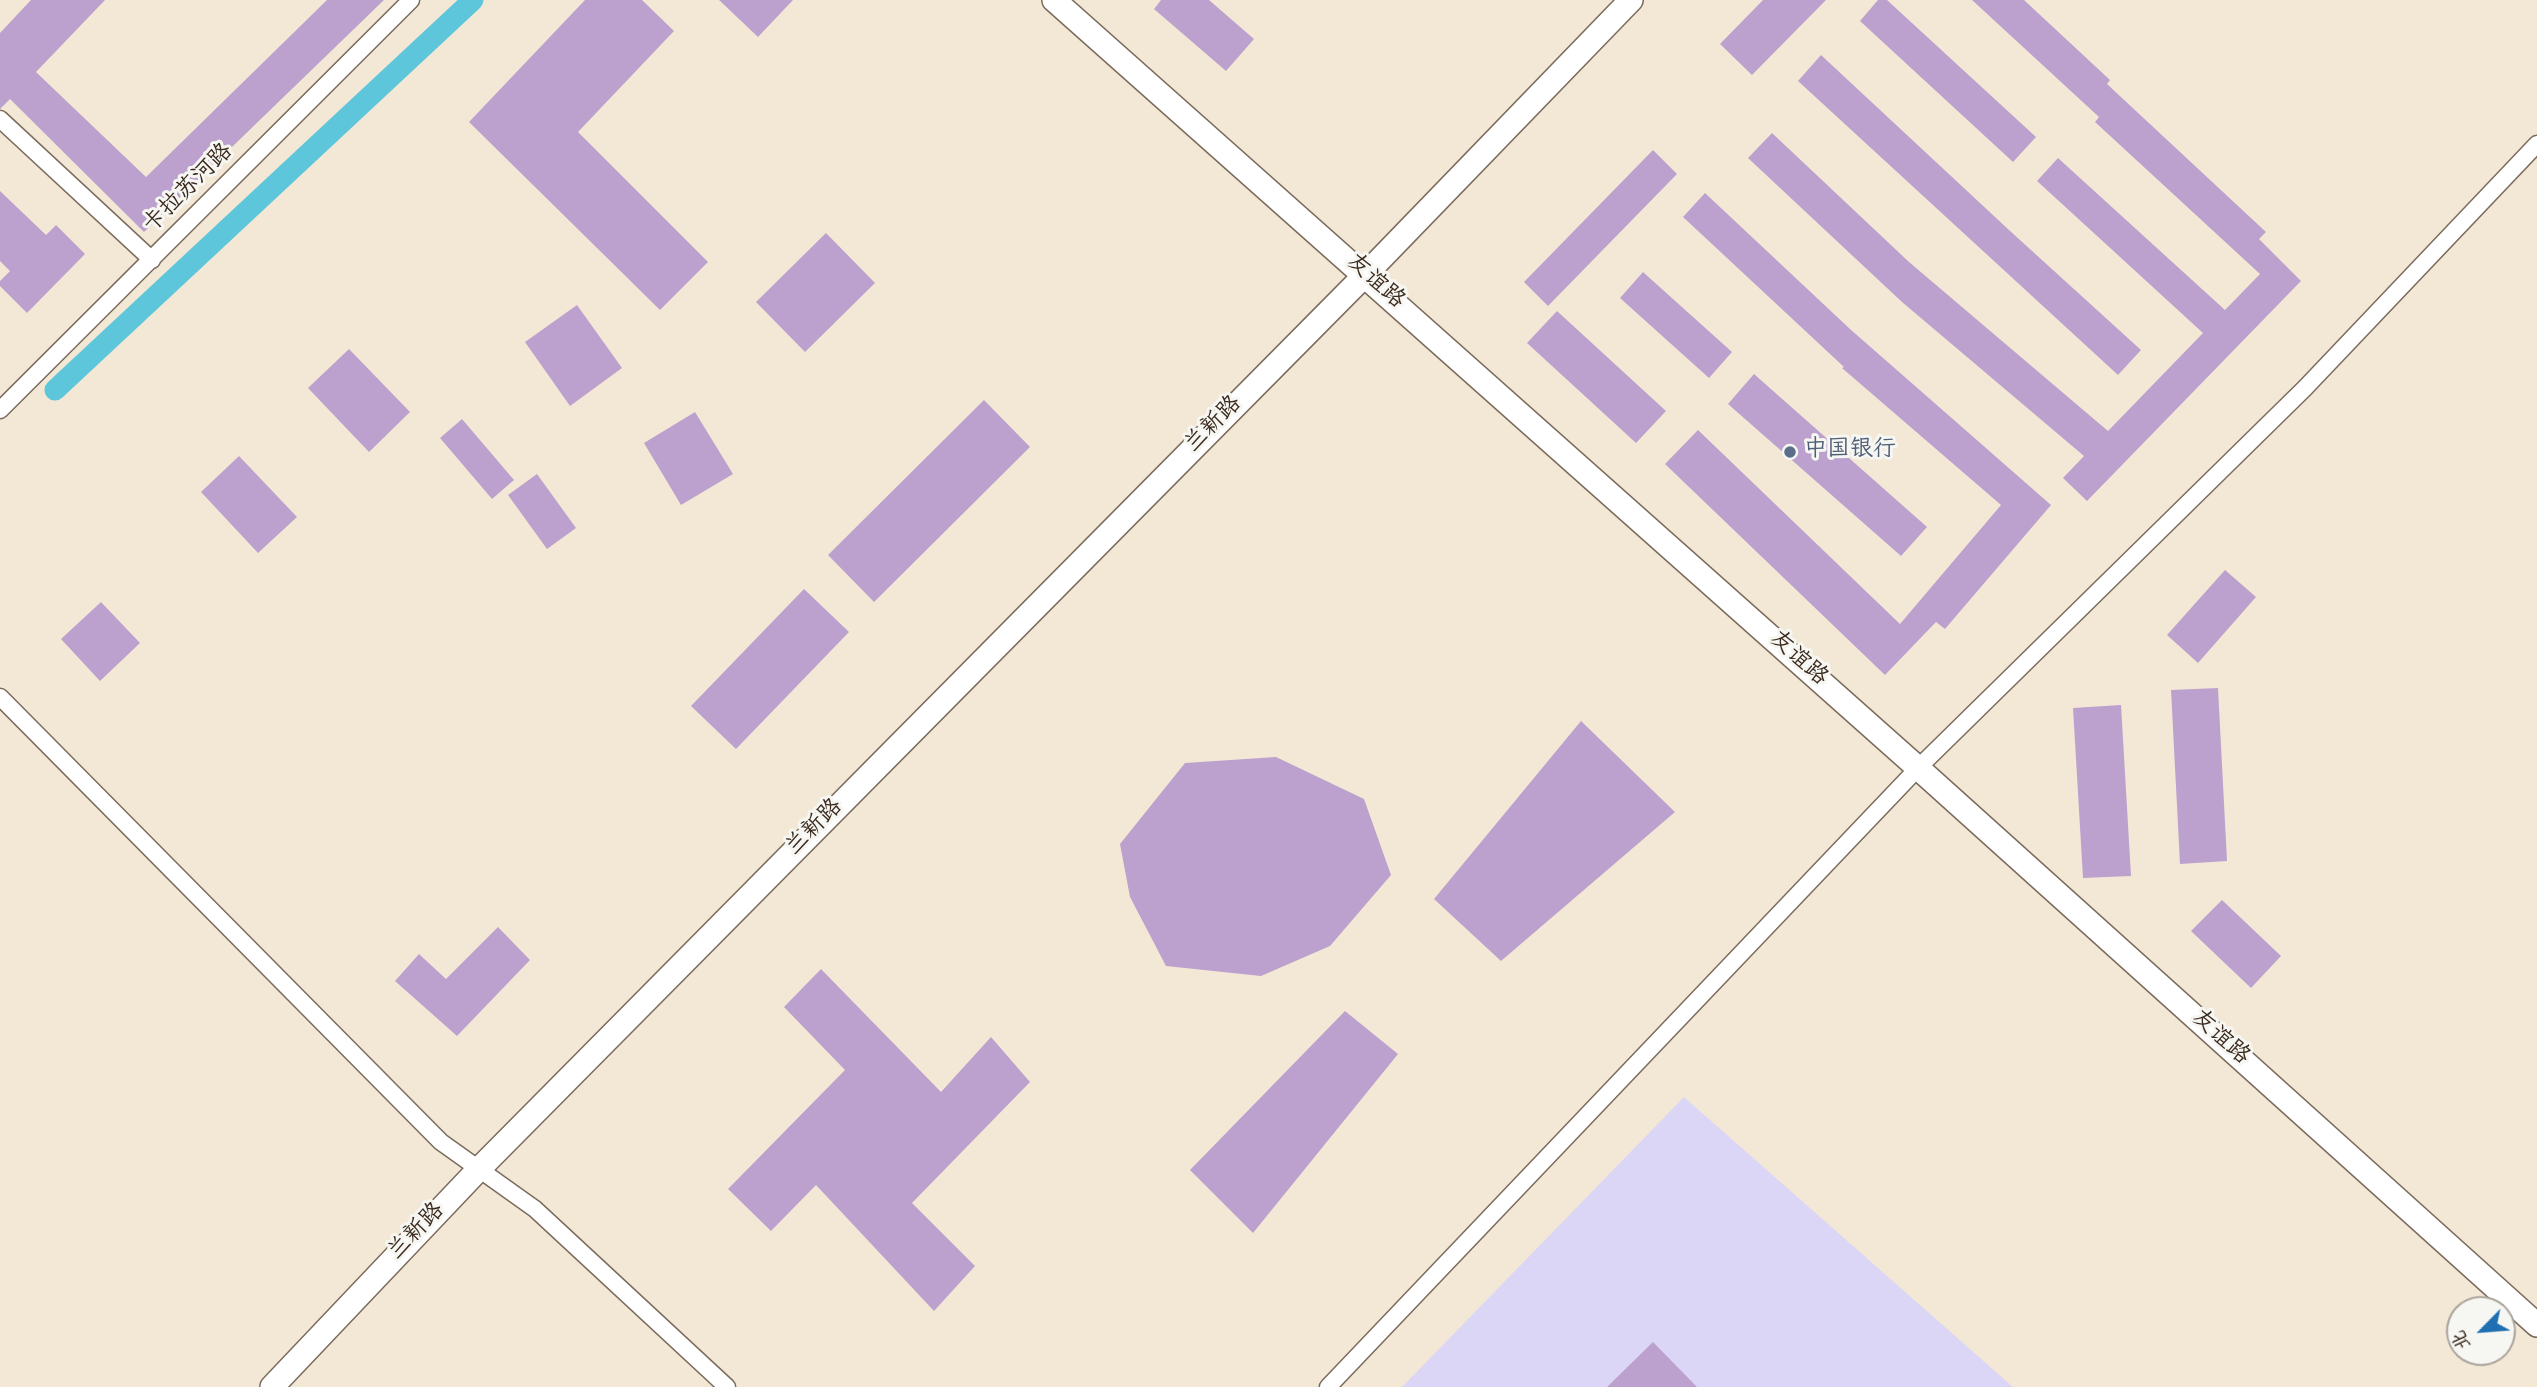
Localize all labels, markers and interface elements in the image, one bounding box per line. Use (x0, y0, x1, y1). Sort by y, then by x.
street label: 卡拉苏河路 (140, 140, 240, 240)
street label: 友谊路 (1339, 250, 1409, 316)
street label: 兰新路 (1181, 392, 1249, 460)
place label: 中国银行 (1804, 438, 1896, 466)
marker: 中国银行 (1782, 444, 1798, 460)
street label: 友谊路 (1762, 627, 1832, 693)
street label: 兰新路 (782, 795, 850, 863)
street label: 友谊路 (2184, 1006, 2254, 1072)
street label: 兰新路 (384, 1199, 452, 1267)
north arrow (2446, 1296, 2516, 1366)
text: 北 (2447, 1325, 2480, 1354)

